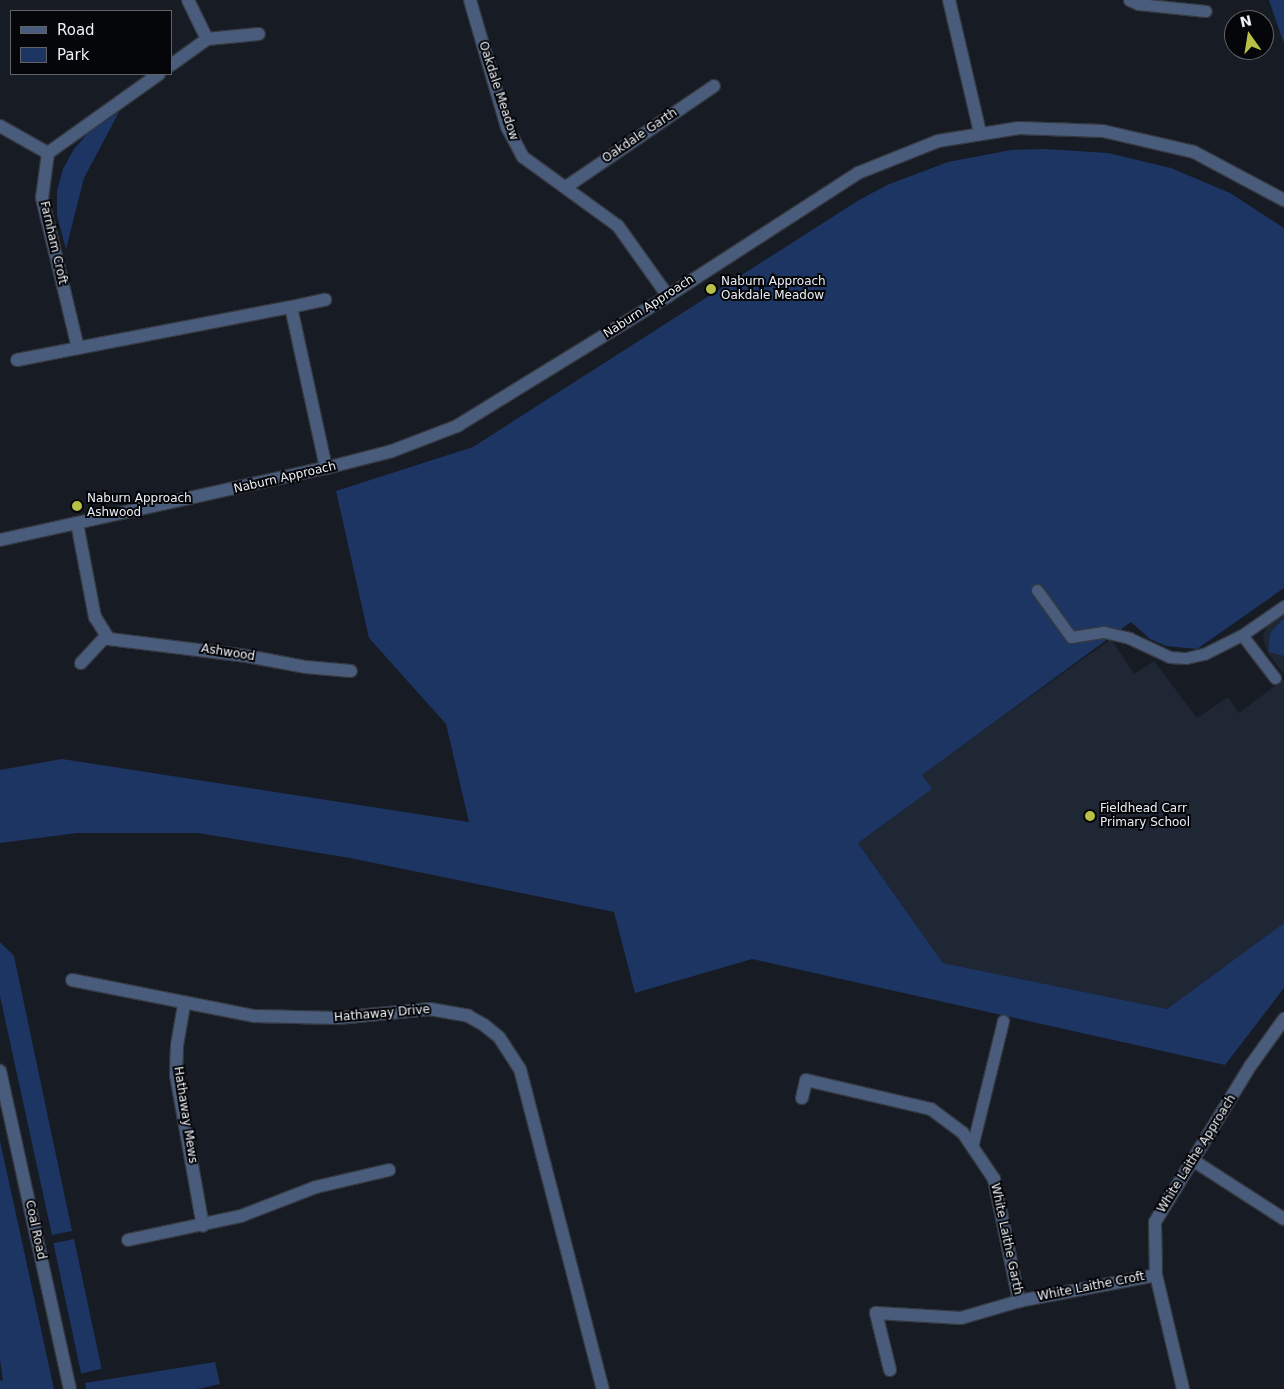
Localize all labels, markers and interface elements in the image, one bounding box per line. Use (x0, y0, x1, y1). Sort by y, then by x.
legend (10, 10, 172, 75)
north arrow (1224, 10, 1274, 60)
text: N (1238, 12, 1253, 30)
text: Road (57, 21, 95, 39)
street label: Oakdale Meadow (475, 40, 521, 142)
text: Park (57, 46, 89, 64)
street label: Oakdale Garth (600, 106, 680, 166)
street label: Farnham Croft (36, 200, 70, 286)
street label: Naburn Approach (601, 272, 697, 342)
place label: Naburn Approach Oakdale Meadow (721, 275, 826, 303)
marker: Naburn Approach Oakdale Meadow (705, 283, 717, 295)
street label: Naburn Approach (232, 459, 338, 497)
place label: Naburn Approach Ashwood (87, 492, 192, 520)
marker: Naburn Approach Ashwood (71, 500, 83, 512)
street label: Ashwood (200, 642, 256, 664)
place label: Fieldhead Carr Primary School (1100, 802, 1190, 830)
marker: Fieldhead Carr Primary School (1084, 810, 1096, 822)
street label: Hathaway Drive (333, 1003, 431, 1025)
street label: Hathaway Mews (170, 1066, 200, 1164)
street label: White Laithe Approach (1155, 1092, 1239, 1216)
street label: White Laithe Garth (987, 1182, 1025, 1296)
street label: Coal Road (22, 1199, 48, 1261)
street label: White Laithe Croft (1036, 1270, 1146, 1304)

